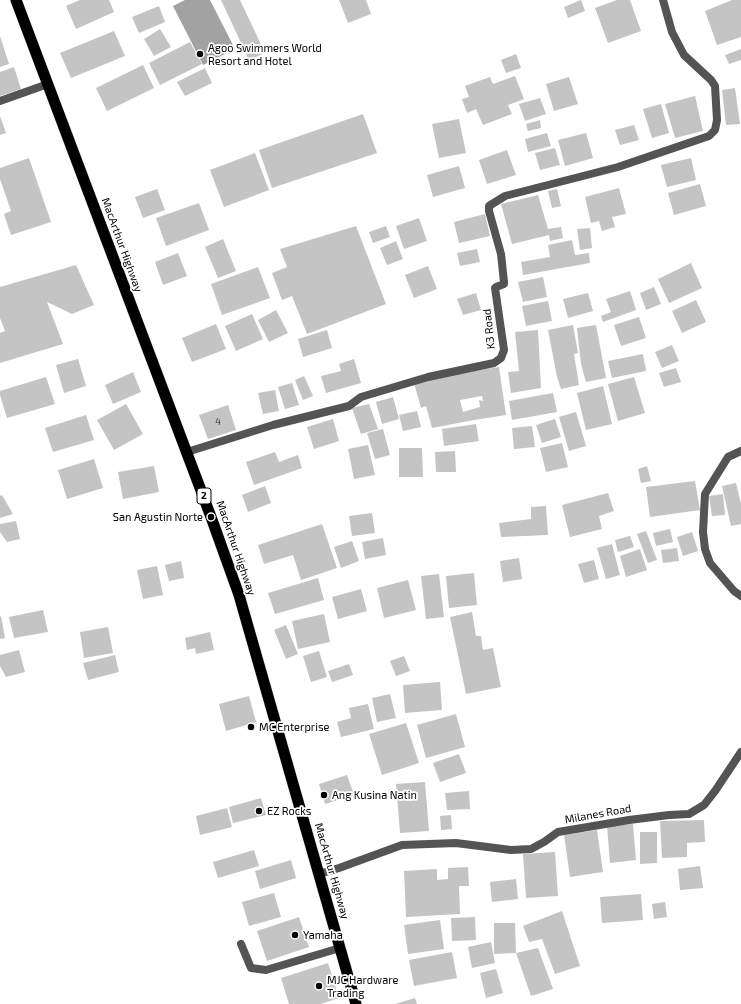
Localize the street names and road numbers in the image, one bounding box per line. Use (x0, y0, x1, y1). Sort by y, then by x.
street label: MacArthur Highway (99, 196, 145, 294)
street label: K3 Road (480, 308, 498, 350)
road number: 2 (197, 488, 211, 504)
street label: MacArthur Highway (214, 499, 258, 597)
street label: Milanes Road (564, 802, 632, 826)
street label: MacArthur Highway (312, 821, 352, 921)

